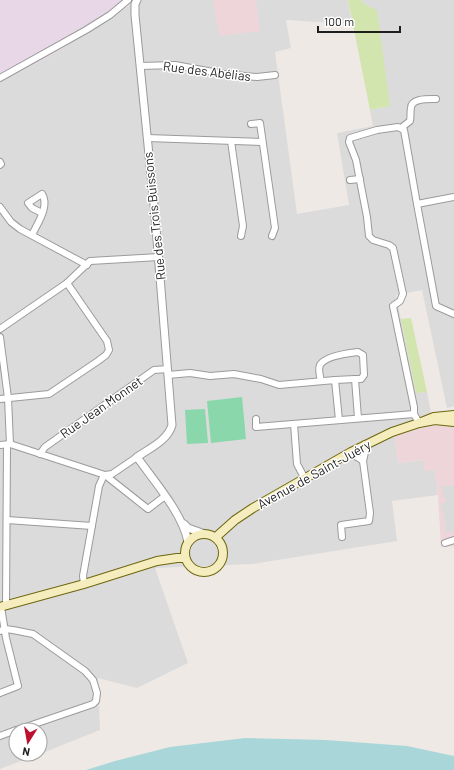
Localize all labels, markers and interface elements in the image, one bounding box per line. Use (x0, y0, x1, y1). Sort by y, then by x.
scale bar (318, 8, 400, 34)
text: 100 m (324, 14, 354, 28)
street label: Rue des Abélias (162, 58, 252, 84)
street label: Rue des Trois Buissons (139, 151, 169, 281)
street label: Rue Jean Monnet (57, 373, 145, 441)
street label: Avenue de Saint-Juéry (254, 436, 374, 512)
north arrow (8, 722, 48, 762)
text: N (21, 745, 31, 759)

